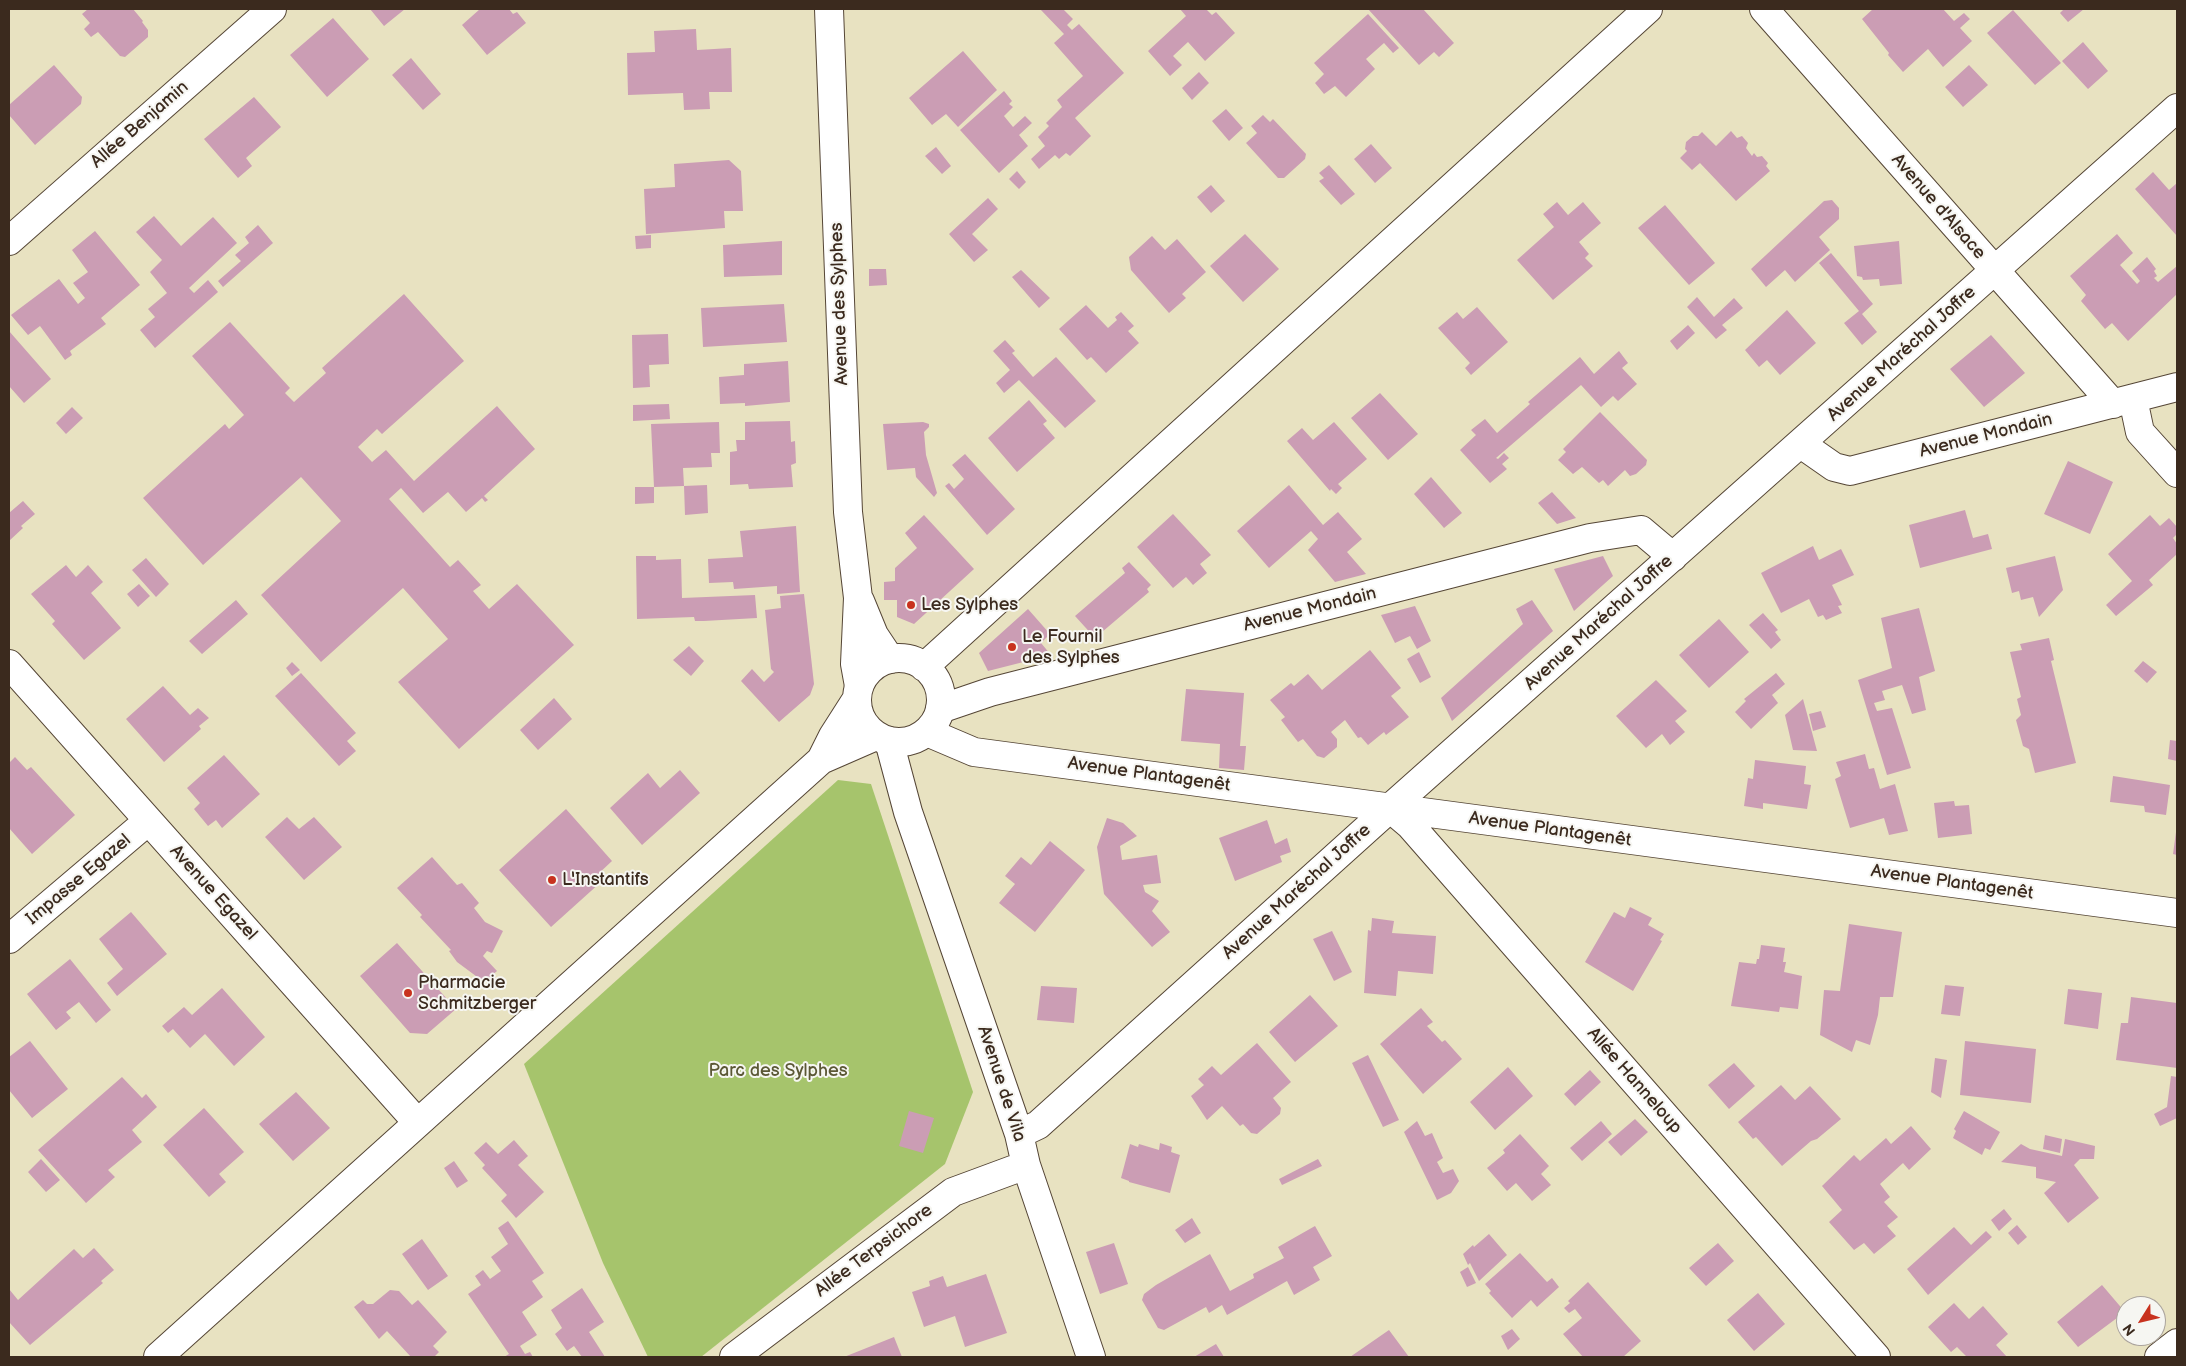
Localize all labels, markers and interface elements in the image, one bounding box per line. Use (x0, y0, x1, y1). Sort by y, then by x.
street label: Allée Benjamin (87, 77, 193, 173)
street label: Avenue d'Alsace (1886, 150, 1990, 264)
street label: Avenue des Sylphes (826, 222, 854, 386)
street label: Avenue Maréchal Joffre (1823, 282, 1981, 426)
street label: Avenue Mondain (1917, 409, 2055, 463)
street label: Avenue Maréchal Joffre (1520, 551, 1678, 695)
street label: Avenue Mondain (1241, 583, 1379, 637)
place label: Les Sylphes (921, 594, 1018, 616)
marker: Les Sylphes (905, 599, 917, 611)
place label: Le Fournil des Sylphes (1022, 626, 1120, 669)
marker: Le Fournil des Sylphes (1006, 641, 1018, 653)
street label: Avenue Plantagenêt (1066, 753, 1232, 797)
street label: Avenue Plantagenêt (1467, 808, 1633, 852)
street label: Avenue Maréchal Joffre (1218, 820, 1376, 964)
street label: Impasse Egazel (22, 830, 136, 930)
street label: Avenue Egazel (165, 841, 261, 945)
street label: Avenue Plantagenêt (1869, 861, 2035, 905)
place label: L'Instantifs (562, 869, 649, 891)
marker: L'Instantifs (546, 874, 558, 886)
place label: Pharmacie Schmitzberger (418, 972, 536, 1014)
marker: Pharmacie Schmitzberger (402, 987, 414, 999)
street label: Avenue de Vila (972, 1023, 1030, 1145)
street label: Allée Hanneloup (1582, 1023, 1686, 1139)
park label: Parc des Sylphes (708, 1060, 848, 1082)
street label: Allée Terpsichore (811, 1200, 937, 1302)
north arrow (2116, 1296, 2166, 1346)
text: N (2119, 1320, 2139, 1339)

